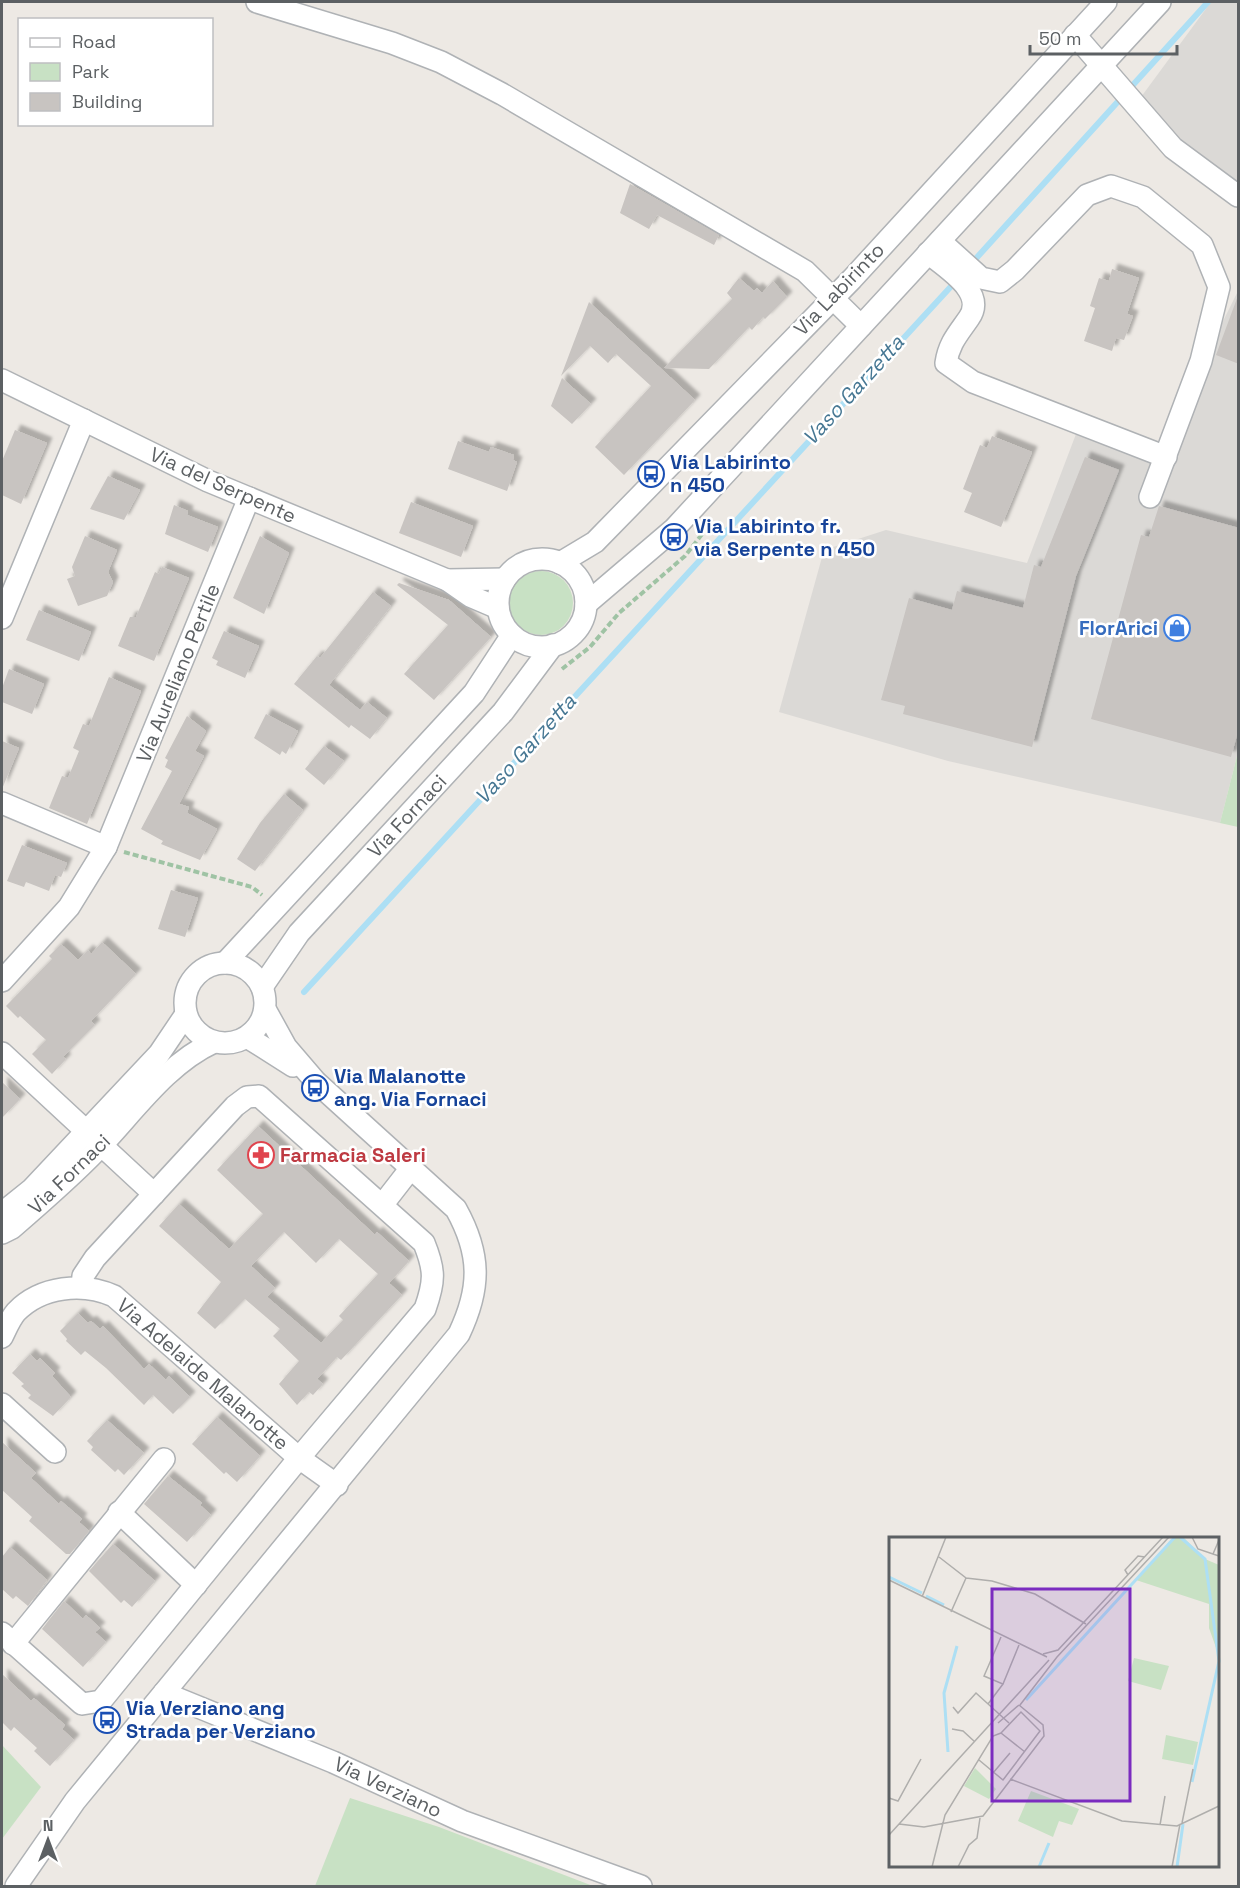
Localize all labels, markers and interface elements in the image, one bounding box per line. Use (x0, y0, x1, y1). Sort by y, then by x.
legend (18, 18, 213, 126)
scale bar (1030, 18, 1177, 56)
text: 50 m (1039, 27, 1081, 50)
text: Road (72, 30, 116, 53)
text: Park (72, 60, 110, 83)
text: Building (72, 90, 142, 113)
street label: Via Labirinto (788, 237, 890, 341)
water label: Vaso Garzetta (796, 329, 910, 451)
street label: Via del Serpente (146, 441, 300, 529)
place label: Via Labirinto n 450 (670, 449, 791, 498)
bus stop icon: Via Labirinto n 450 (636, 459, 666, 489)
place label: Via Labirinto fr. via Serpente n 450 (694, 513, 875, 562)
bus stop icon: Via Labirinto fr. via Serpente n 450 (659, 522, 689, 552)
street label: Via Aureliano Pertile (130, 580, 226, 766)
shop icon: FlorArici (1162, 613, 1192, 643)
place label: FlorArici (1079, 615, 1158, 641)
water label: Vaso Garzetta (468, 688, 582, 810)
street label: Via Fornaci (362, 769, 452, 863)
place label: Via Malanotte ang. Via Fornaci (334, 1063, 487, 1112)
bus stop icon: Via Malanotte ang. Via Fornaci (300, 1073, 330, 1103)
street label: Via Fornaci (22, 1128, 116, 1220)
pharmacy icon: Farmacia Saleri (246, 1140, 276, 1170)
place label: Farmacia Saleri (280, 1142, 426, 1168)
street label: Via Adelaide Malanotte (112, 1292, 294, 1456)
inset map (889, 1537, 1219, 1867)
place label: Via Verziano ang Strada per Verziano (126, 1695, 316, 1744)
bus stop icon: Via Verziano ang Strada per Verziano (92, 1705, 122, 1735)
street label: Via Verziano (330, 1751, 446, 1823)
north arrow (18, 1810, 78, 1870)
text: N (43, 1815, 53, 1836)

